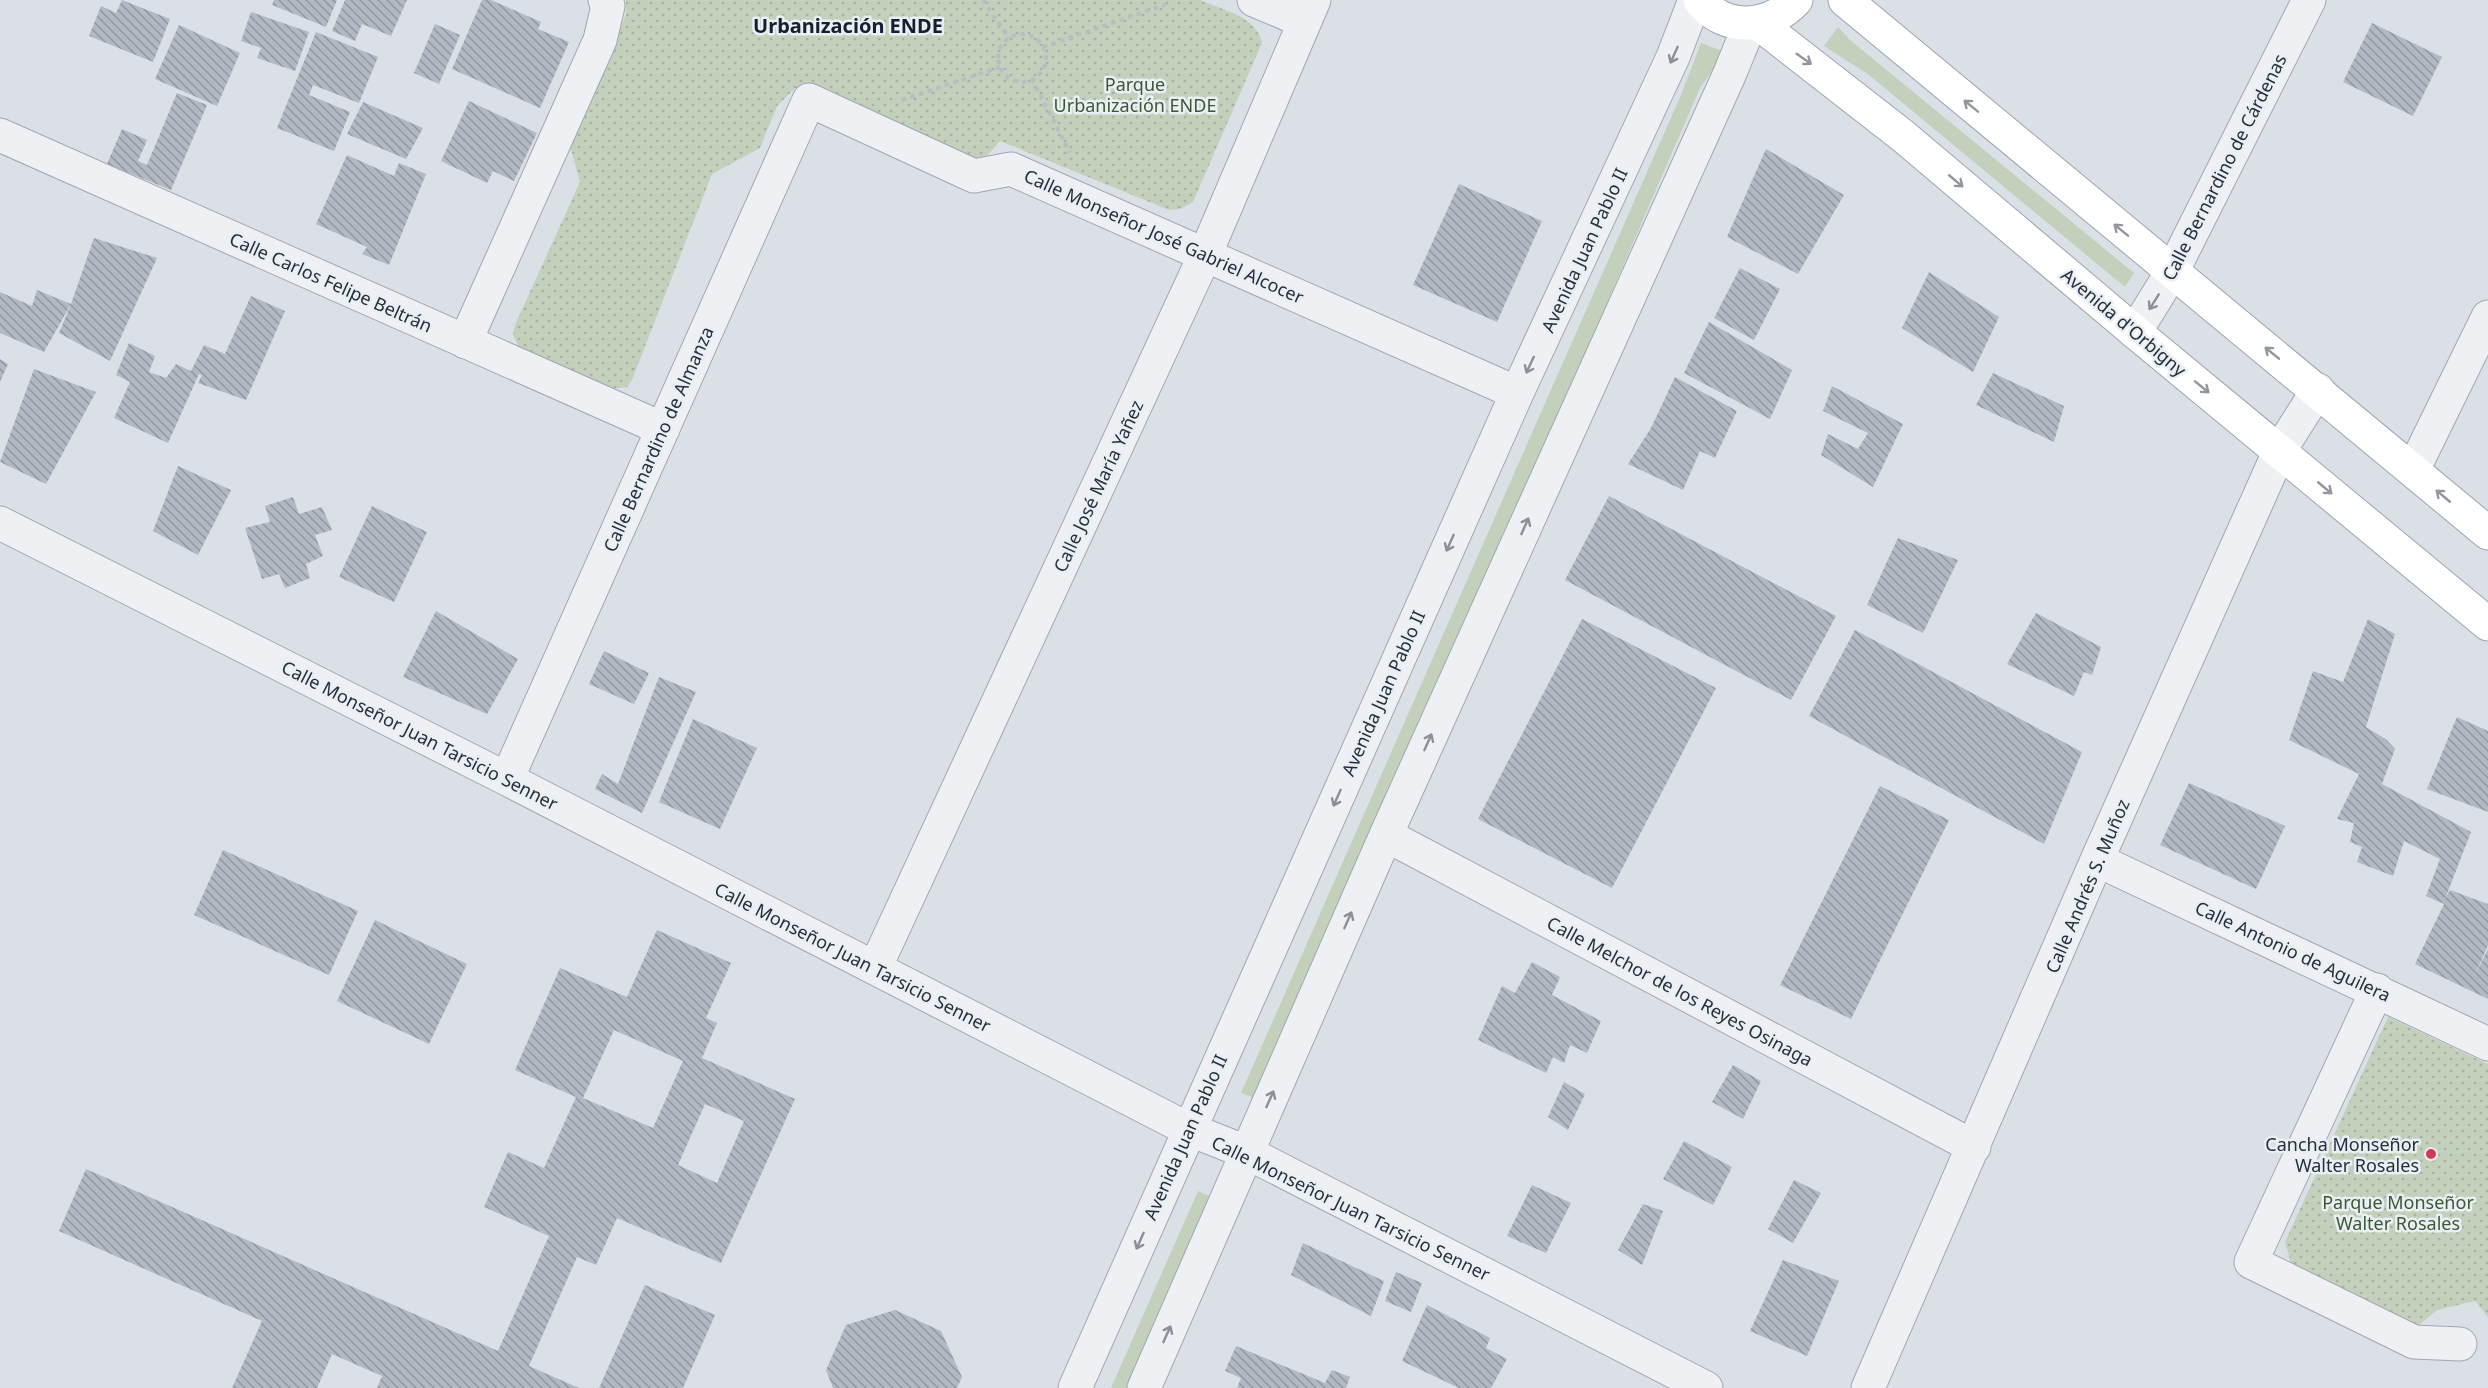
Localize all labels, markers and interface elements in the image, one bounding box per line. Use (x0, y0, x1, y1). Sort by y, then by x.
district label: Urbanización ENDE (753, 12, 943, 39)
one-way arrow (1668, 45, 1680, 63)
street label: Calle Bernardino de Cárdenas (2156, 50, 2292, 284)
one-way arrow (1795, 53, 1811, 65)
park label: Parque Urbanización ENDE (1054, 72, 1216, 117)
one-way arrow (1963, 99, 1979, 112)
street label: Calle Monseñor José Gabriel Alcocer (1020, 163, 1308, 309)
street label: Avenida Juan Pablo II (1535, 164, 1633, 336)
one-way arrow (1948, 174, 1964, 187)
one-way arrow (2114, 223, 2130, 236)
street label: Calle Carlos Felipe Beltrán (226, 226, 436, 338)
street label: Avenida d'Orbigny (2056, 263, 2192, 382)
one-way arrow (2147, 293, 2159, 310)
street label: Calle Bernardino de Almanza (597, 323, 719, 555)
one-way arrow (2264, 347, 2280, 360)
one-way arrow (1524, 355, 1536, 373)
one-way arrow (2194, 380, 2210, 393)
street label: Calle José María Yañez (1048, 396, 1148, 576)
one-way arrow (2317, 481, 2333, 494)
one-way arrow (2435, 489, 2451, 502)
one-way arrow (1520, 518, 1532, 536)
one-way arrow (1444, 533, 1456, 551)
street label: Avenida Juan Pablo II (1336, 606, 1430, 780)
street label: Calle Monseñor Juan Tarsicio Senner (278, 655, 563, 816)
one-way arrow (1422, 734, 1434, 752)
one-way arrow (1330, 788, 1342, 806)
street label: Calle Andrés S. Muñoz (2039, 795, 2135, 977)
street label: Calle Monseñor Juan Tarsicio Senner (711, 877, 996, 1038)
street label: Calle Antonio de Aguilera (2191, 895, 2395, 1007)
street label: Calle Melchor de los Reyes Osinaga (1543, 911, 1817, 1071)
one-way arrow (1343, 912, 1354, 930)
street label: Avenida Juan Pablo II (1138, 1050, 1232, 1224)
one-way arrow (1265, 1090, 1276, 1108)
street label: Calle Monseñor Juan Tarsicio Senner (1208, 1130, 1495, 1286)
place label: Cancha Monseñor Walter Rosales (2265, 1132, 2420, 1177)
marker: Cancha Monseñor Walter Rosales (2424, 1147, 2438, 1161)
park label: Parque Monseñor Walter Rosales (2322, 1190, 2474, 1235)
one-way arrow (1133, 1231, 1145, 1249)
one-way arrow (1162, 1326, 1173, 1344)

